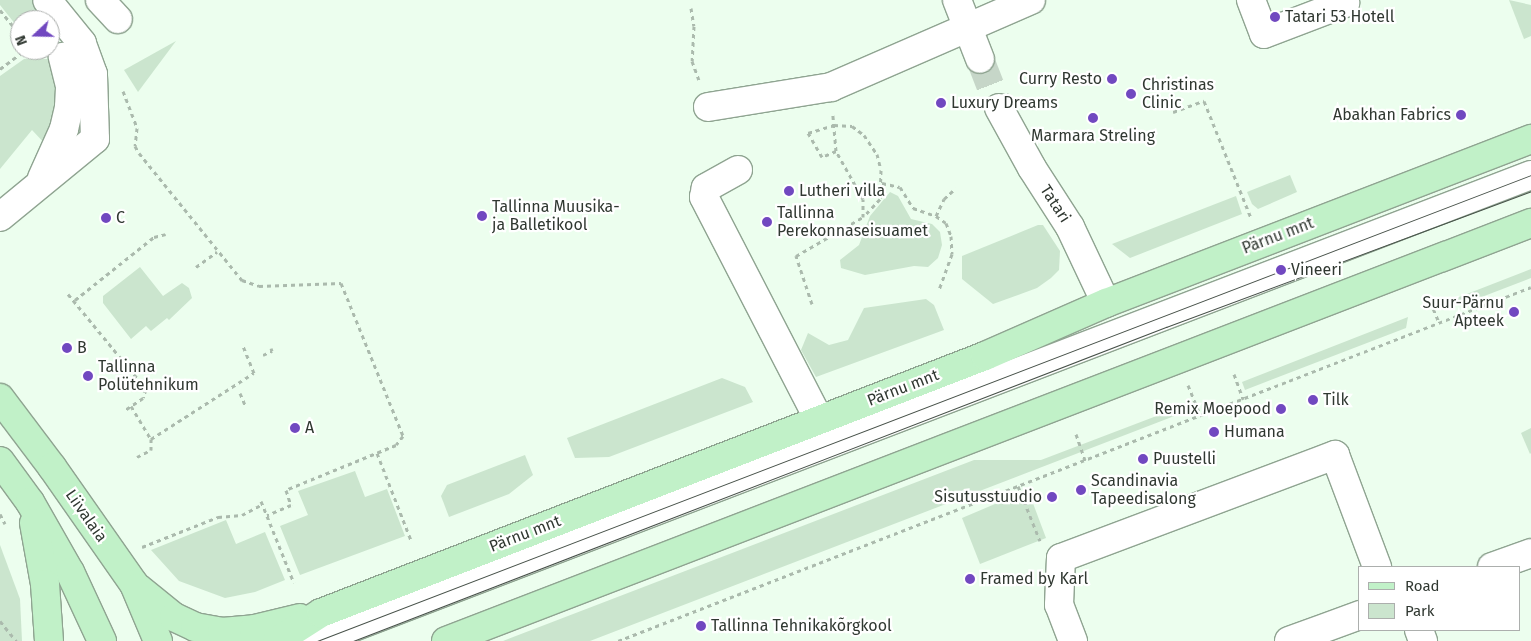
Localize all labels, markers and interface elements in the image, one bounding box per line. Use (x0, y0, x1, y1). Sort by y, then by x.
place label: Tatari 53 Hotell (1285, 7, 1394, 27)
north arrow (10, 10, 60, 60)
marker: Tatari 53 Hotell (1269, 11, 1281, 23)
text: N (12, 33, 31, 48)
place label: Curry Resto (1019, 69, 1102, 89)
marker: Curry Resto (1106, 73, 1118, 85)
place label: Christinas Clinic (1142, 75, 1214, 113)
marker: Christinas Clinic (1124, 87, 1138, 101)
place label: Luxury Dreams (951, 93, 1058, 113)
marker: Luxury Dreams (935, 97, 947, 109)
place label: Abakhan Fabrics (1333, 105, 1451, 125)
marker: Abakhan Fabrics (1455, 109, 1467, 121)
marker: Marmara Streling (1087, 112, 1099, 124)
place label: Marmara Streling (1031, 126, 1155, 146)
place label: Lutheri villa (799, 181, 885, 201)
street label: Tatari (1036, 181, 1074, 227)
marker: Lutheri villa (783, 185, 795, 197)
place label: Tallinna Muusika- ja Balletikool (492, 197, 620, 235)
place label: Tallinna Perekonnaseisuamet (777, 203, 928, 241)
place label: C (116, 208, 125, 228)
marker: Tallinna Muusika- ja Balletikool (476, 210, 488, 222)
marker: C (100, 212, 112, 224)
street label: Pärnu mnt (1240, 214, 1316, 258)
marker: Tallinna Perekonnaseisuamet (761, 216, 773, 228)
place label: Vineeri (1291, 260, 1342, 280)
marker: Vineeri (1275, 264, 1287, 276)
place label: Suur-Pärnu Apteek (1423, 293, 1504, 331)
marker: Suur-Pärnu Apteek (1508, 306, 1520, 318)
place label: B (77, 338, 87, 358)
marker: B (61, 342, 73, 354)
place label: Tallinna Polütehnikum (98, 357, 199, 395)
street label: Pärnu mnt (865, 366, 941, 410)
marker: Tallinna Polütehnikum (82, 370, 94, 382)
place label: Tilk (1323, 390, 1349, 410)
marker: Tilk (1307, 394, 1319, 406)
place label: Remix Moepood (1154, 399, 1271, 419)
marker: Remix Moepood (1275, 403, 1287, 415)
place label: A (305, 418, 314, 438)
marker: A (289, 422, 301, 434)
place label: Humana (1224, 422, 1285, 442)
marker: Humana (1208, 426, 1220, 438)
place label: Puustelli (1153, 449, 1216, 469)
marker: Puustelli (1137, 453, 1149, 465)
place label: Scandinavia Tapeedisalong (1091, 471, 1196, 509)
marker: Scandinavia Tapeedisalong (1075, 484, 1087, 496)
street label: Liivalaia (61, 486, 111, 546)
place label: Sisutusstuudio (934, 487, 1042, 507)
marker: Sisutusstuudio (1046, 491, 1058, 503)
street label: Pärnu mnt (487, 512, 563, 556)
legend (1358, 566, 1521, 631)
place label: Framed by Karl (980, 569, 1088, 589)
marker: Framed by Karl (964, 573, 976, 585)
text: Road (1405, 577, 1440, 595)
text: Park (1405, 602, 1435, 620)
place label: Tallinna Tehnikakõrgkool (711, 616, 892, 636)
marker: Tallinna Tehnikakõrgkool (695, 620, 707, 632)

